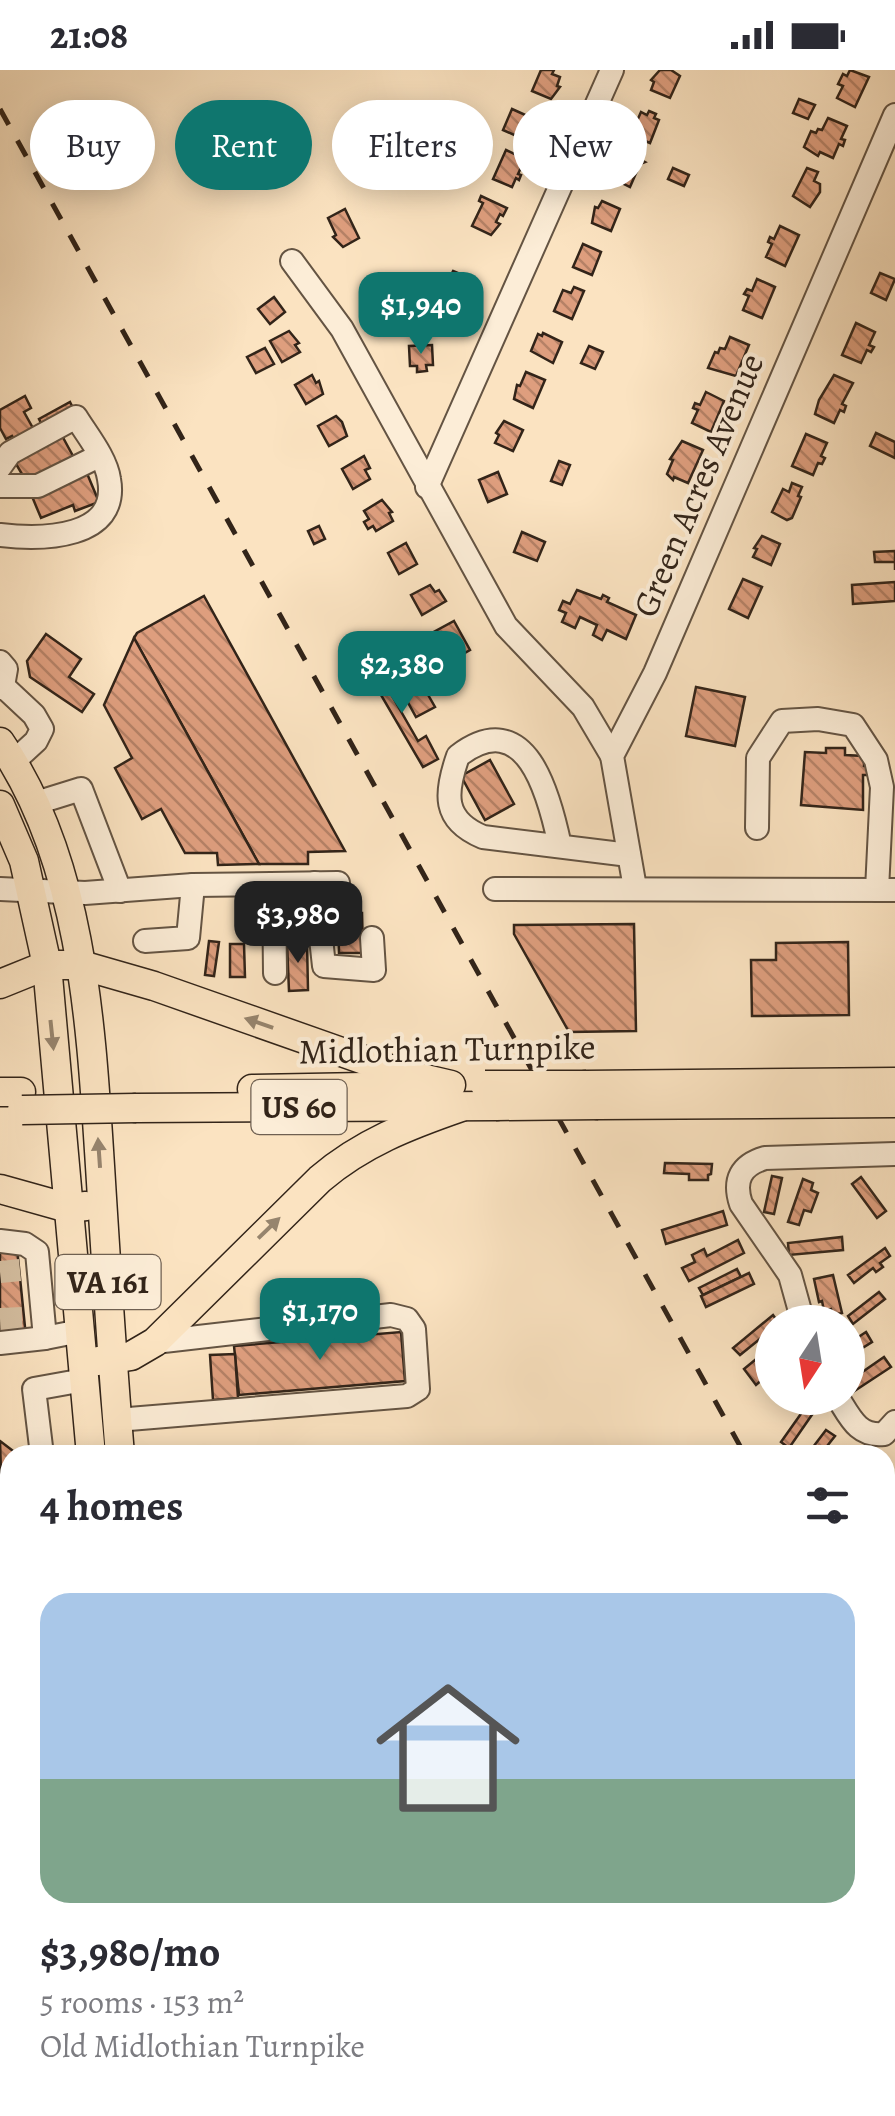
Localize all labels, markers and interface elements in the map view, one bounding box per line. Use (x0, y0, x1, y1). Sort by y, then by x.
text: 21:08 (50, 9, 128, 61)
chip: Buy (30, 100, 155, 190)
chip: Rent (175, 100, 312, 190)
chip: Filters (332, 100, 493, 190)
chip: New (513, 100, 647, 190)
pin: $1,940 (340, 272, 502, 357)
text: $1,940 (381, 282, 461, 326)
street label: Green Acres Avenue (621, 346, 775, 624)
pin: $2,380 (321, 631, 483, 716)
text: $2,380 (360, 641, 444, 685)
pin: $3,980 (217, 881, 379, 966)
text: $3,980 (256, 891, 340, 935)
one-way arrow (243, 1015, 273, 1030)
one-way arrow (45, 1019, 61, 1051)
street label: Midlothian Turnpike (298, 1022, 596, 1076)
road number: US 60 (252, 1080, 346, 1134)
one-way arrow (91, 1136, 107, 1168)
one-way arrow (256, 1217, 280, 1241)
road number: VA 161 (56, 1255, 160, 1309)
pin: $1,170 (239, 1278, 401, 1363)
text: $1,170 (282, 1288, 358, 1332)
north arrow (755, 1305, 865, 1415)
map controls (755, 1305, 865, 1415)
text: 4 homes (40, 1477, 183, 1534)
icon: filters (800, 1478, 855, 1533)
icon: home (358, 1658, 538, 1838)
text: $3,980/mo (40, 1923, 220, 1980)
text: 5 rooms · 153 m² (40, 1980, 244, 2024)
text: Old Midlothian Turnpike (40, 2024, 365, 2068)

